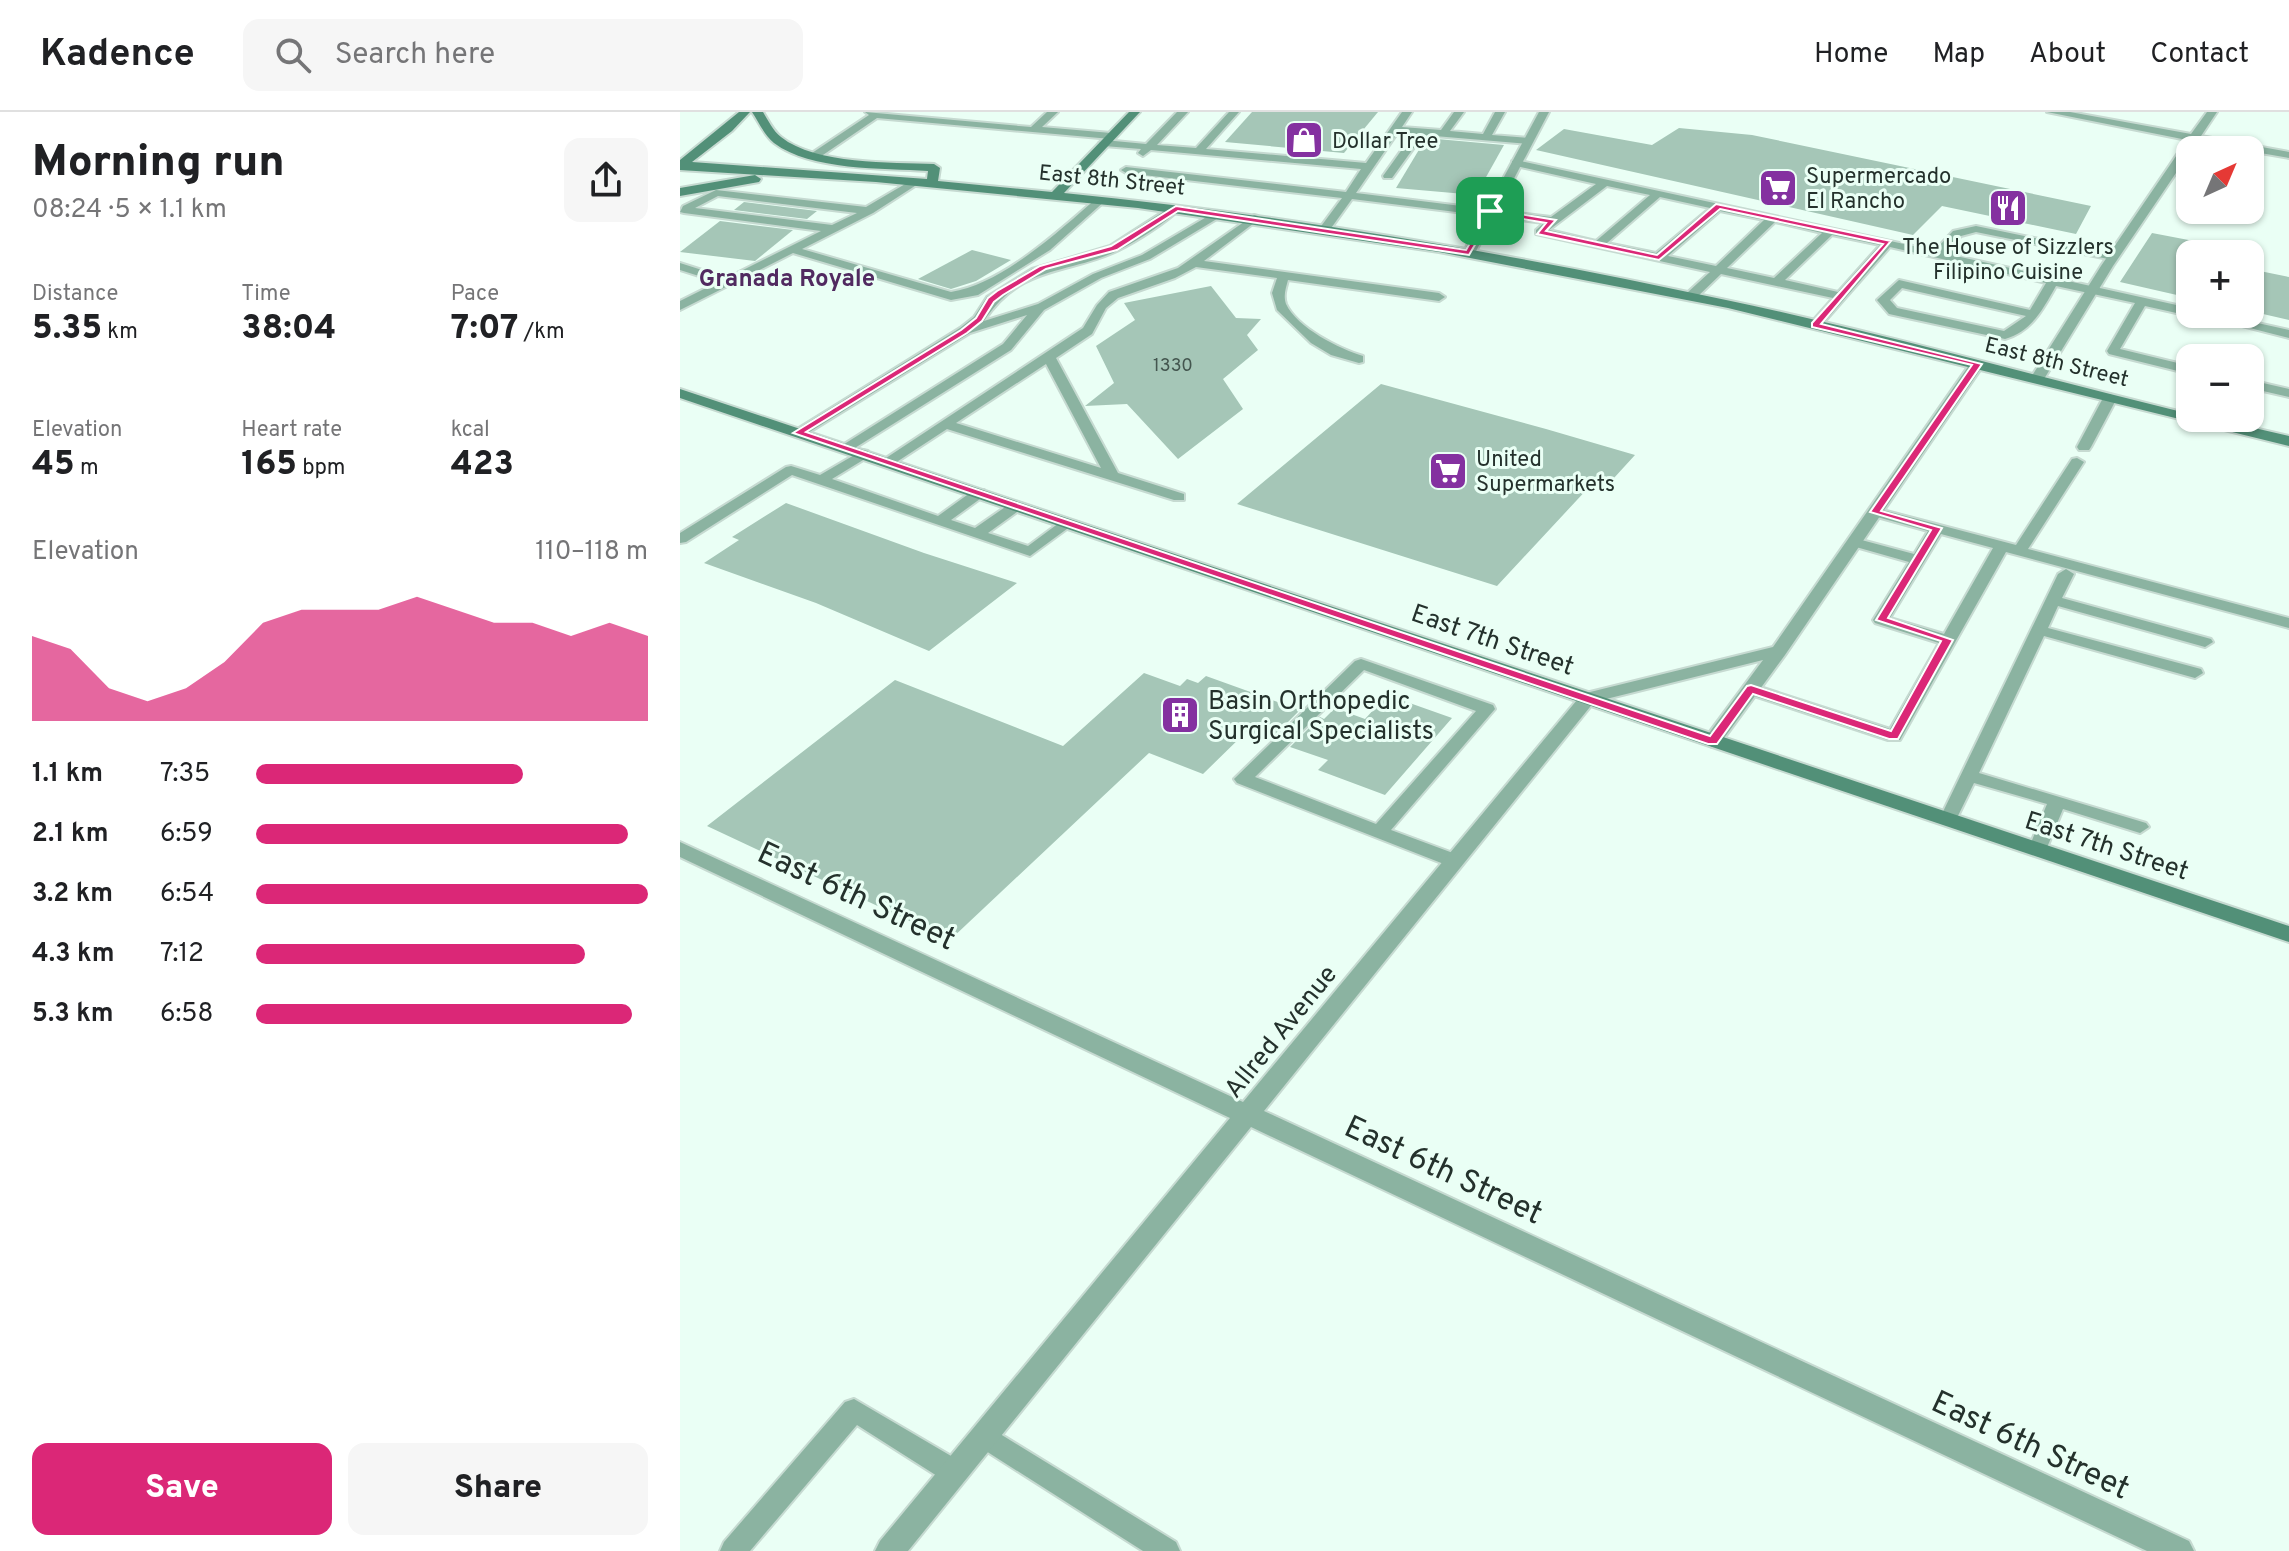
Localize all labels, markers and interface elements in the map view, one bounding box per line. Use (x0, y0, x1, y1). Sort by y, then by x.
search box (243, 19, 803, 91)
text: Kadence (40, 31, 195, 80)
icon: search (271, 33, 315, 77)
text: Search here (335, 37, 495, 74)
text: Home (1814, 37, 1888, 73)
text: Map (1932, 37, 1985, 73)
text: About (2029, 37, 2106, 73)
text: Contact (2150, 37, 2249, 73)
shop icon: Dollar Tree (1283, 119, 1325, 161)
place label: Dollar Tree (1332, 129, 1438, 156)
text: Morning run (32, 136, 285, 192)
north arrow (2176, 136, 2264, 224)
map controls (2176, 136, 2264, 432)
button: share (564, 138, 648, 222)
street label: East 8th Street (1037, 160, 1186, 203)
place label: Supermercado El Rancho (1806, 164, 1951, 216)
supermarket icon: Supermercado El Rancho (1757, 167, 1799, 209)
pin (1456, 177, 1524, 245)
restaurant icon: The House of Sizzlers Filipino Cuisine (1987, 187, 2029, 229)
icon: arrive (1468, 189, 1512, 233)
text: 08:24 · 5 × 1.1 km (32, 194, 227, 227)
place label: The House of Sizzlers Filipino Cuisine (1902, 235, 2114, 287)
button: + (2176, 240, 2264, 328)
district label: Granada Royale (699, 265, 875, 295)
text: Distance (32, 281, 118, 308)
text: Time (241, 281, 291, 308)
text: Pace (451, 281, 499, 308)
text: 5.35 (32, 308, 102, 351)
text: 38:04 (241, 308, 336, 351)
text: 7:07 (451, 308, 518, 351)
text: km (102, 319, 138, 346)
text: /km (518, 319, 565, 346)
street label: East 8th Street (1982, 333, 2131, 394)
button: − (2176, 344, 2264, 432)
house number: 1330 (1153, 355, 1193, 378)
text: Elevation (32, 417, 122, 444)
text: Heart rate (241, 417, 342, 444)
text: kcal (451, 417, 490, 444)
text: 45 (32, 444, 75, 487)
text: 165 (241, 444, 297, 487)
text: 423 (451, 444, 514, 487)
place label: United Supermarkets (1476, 447, 1615, 499)
supermarket icon: United Supermarkets (1427, 450, 1469, 492)
text: m (75, 455, 99, 482)
text: bpm (297, 455, 345, 482)
text: Elevation (32, 536, 139, 569)
text: 110–118 m (535, 536, 648, 569)
street label: East 7th Street (1406, 598, 1578, 685)
place label: Basin Orthopedic Surgical Specialists (1208, 686, 1434, 749)
building icon: Basin Orthopedic Surgical Specialists (1159, 694, 1201, 736)
text: 1.1 km (32, 758, 103, 791)
text: 7:35 (160, 758, 210, 791)
street label: East 7th Street (2020, 805, 2192, 889)
text: 2.1 km (32, 818, 108, 851)
text: 6:59 (160, 818, 213, 851)
street label: East 6th Street (750, 834, 961, 961)
text: 3.2 km (32, 878, 113, 911)
text: 6:54 (160, 878, 214, 911)
text: 4.3 km (32, 938, 114, 971)
text: 7:12 (160, 938, 204, 971)
street label: Allred Avenue (1218, 959, 1346, 1106)
text: 5.3 km (32, 998, 114, 1031)
text: 6:58 (160, 998, 213, 1031)
street label: East 6th Street (1337, 1108, 1548, 1235)
street label: East 6th Street (1924, 1383, 2135, 1510)
button: Save (32, 1443, 332, 1535)
button: Share (348, 1443, 648, 1535)

